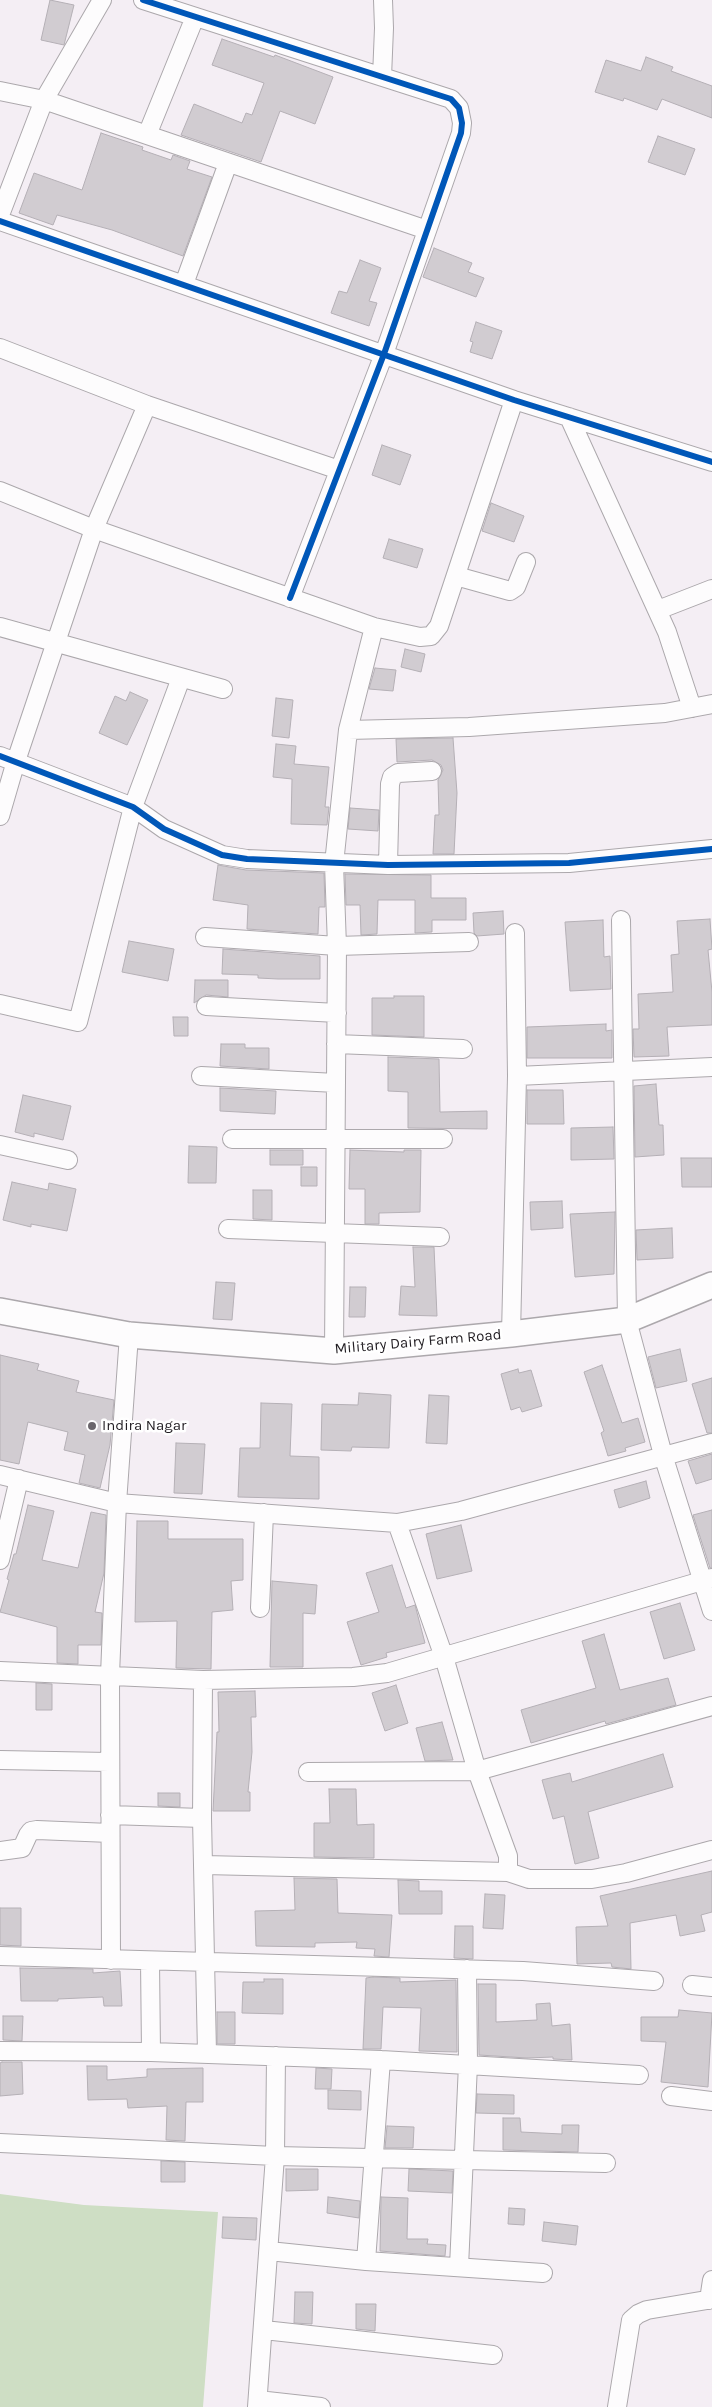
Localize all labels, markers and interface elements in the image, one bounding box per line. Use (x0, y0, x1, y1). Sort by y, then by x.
street label: Military Dairy Farm Road (334, 1326, 502, 1358)
place label: Indira Nagar (102, 1417, 187, 1435)
marker: Indira Nagar (86, 1420, 98, 1432)

